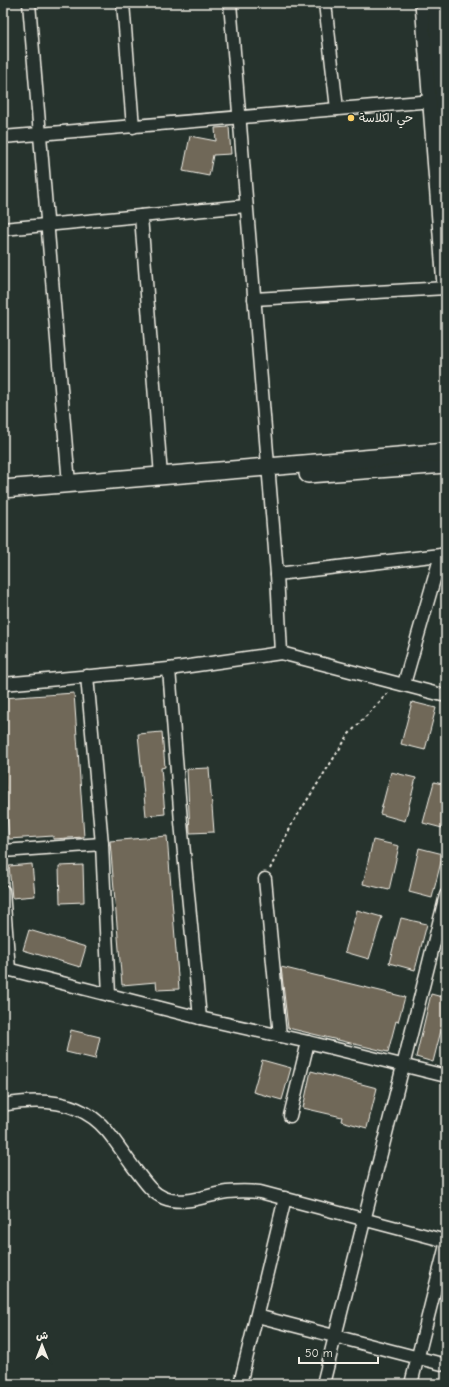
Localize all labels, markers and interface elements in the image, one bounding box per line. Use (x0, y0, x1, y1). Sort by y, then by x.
place label: حي الكلاسة (359, 111, 413, 129)
marker: حي الكلاسة (346, 113, 356, 123)
north arrow (22, 1325, 62, 1365)
text: ش (36, 1329, 48, 1342)
scale bar (299, 1339, 378, 1365)
text: 50 m (305, 1346, 333, 1360)

